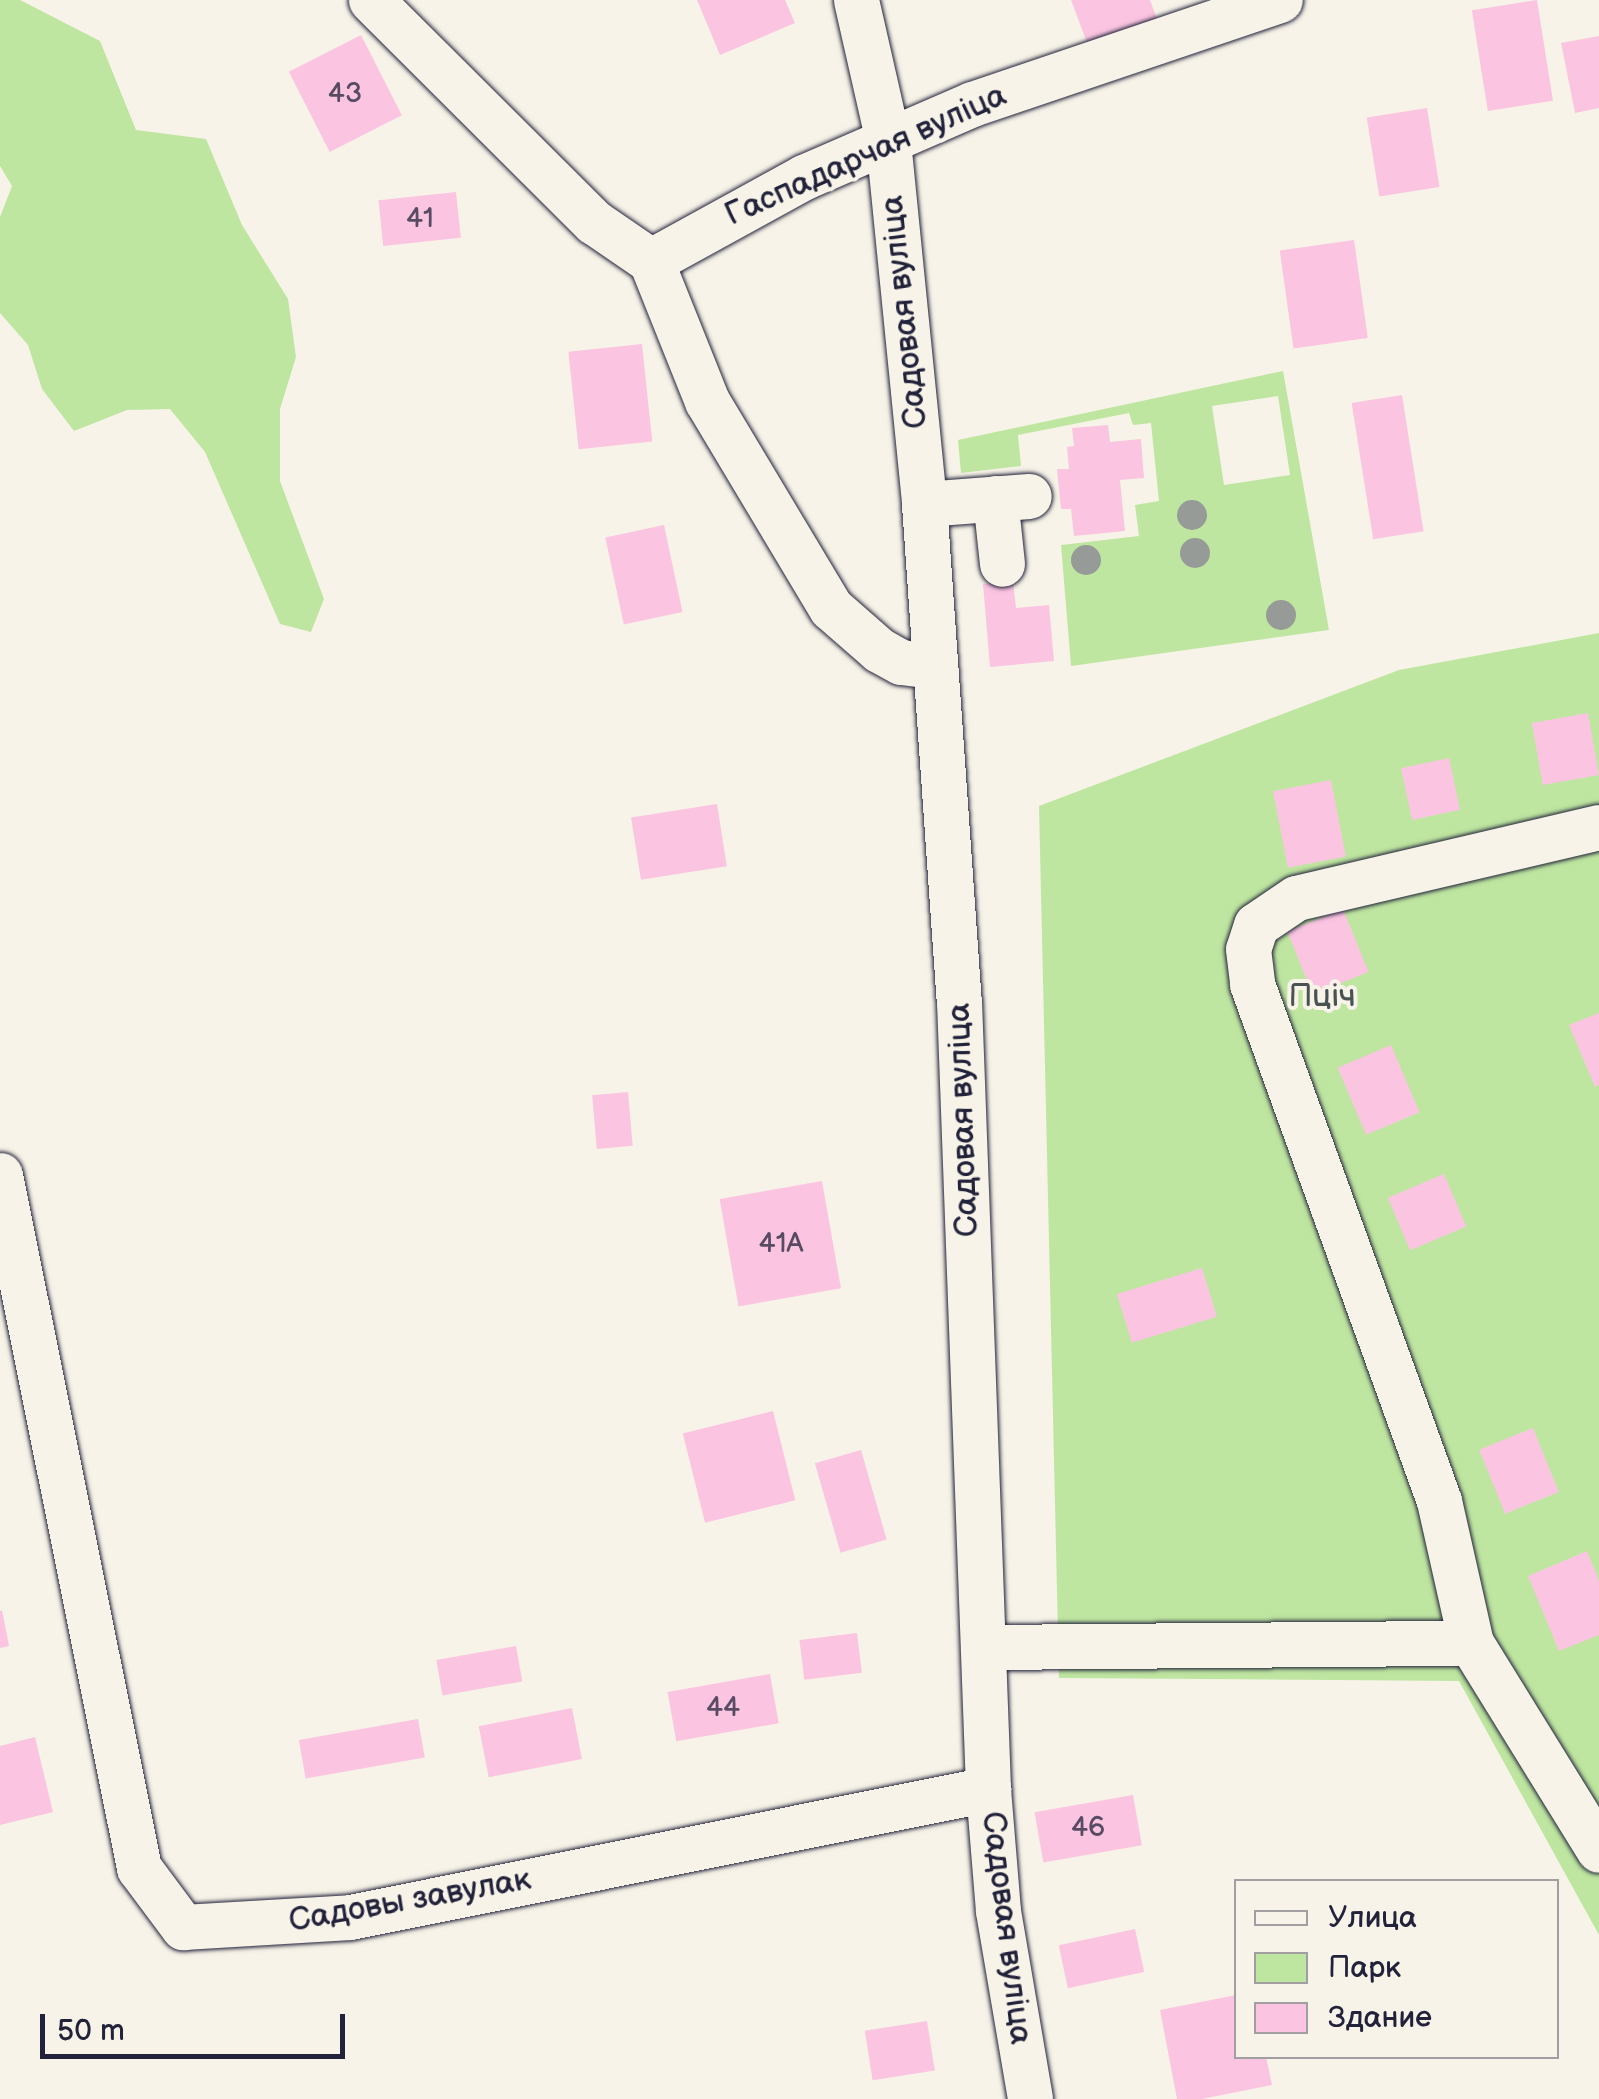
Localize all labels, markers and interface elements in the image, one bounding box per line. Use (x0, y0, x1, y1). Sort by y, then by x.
house number: 43 (328, 77, 362, 111)
street label: Гаспадарчая вуліца (720, 77, 1012, 235)
street label: Садовая вуліца (874, 194, 936, 430)
house number: 41 (406, 202, 434, 236)
park label: Пціч (1288, 978, 1356, 1016)
street label: Садовая вуліца (941, 1002, 987, 1238)
house number: 41А (759, 1227, 803, 1261)
house number: 44 (706, 1691, 740, 1725)
street label: Садовая вуліца (973, 1809, 1039, 2047)
house number: 46 (1071, 1811, 1105, 1845)
street label: Садовы завулак (286, 1861, 534, 1941)
legend (1234, 1879, 1559, 2059)
text: Улица (1328, 1900, 1417, 1936)
text: Парк (1328, 1950, 1401, 1986)
scale bar (45, 1994, 350, 2056)
text: Здание (1328, 2000, 1432, 2036)
text: 50 m (57, 2013, 125, 2049)

